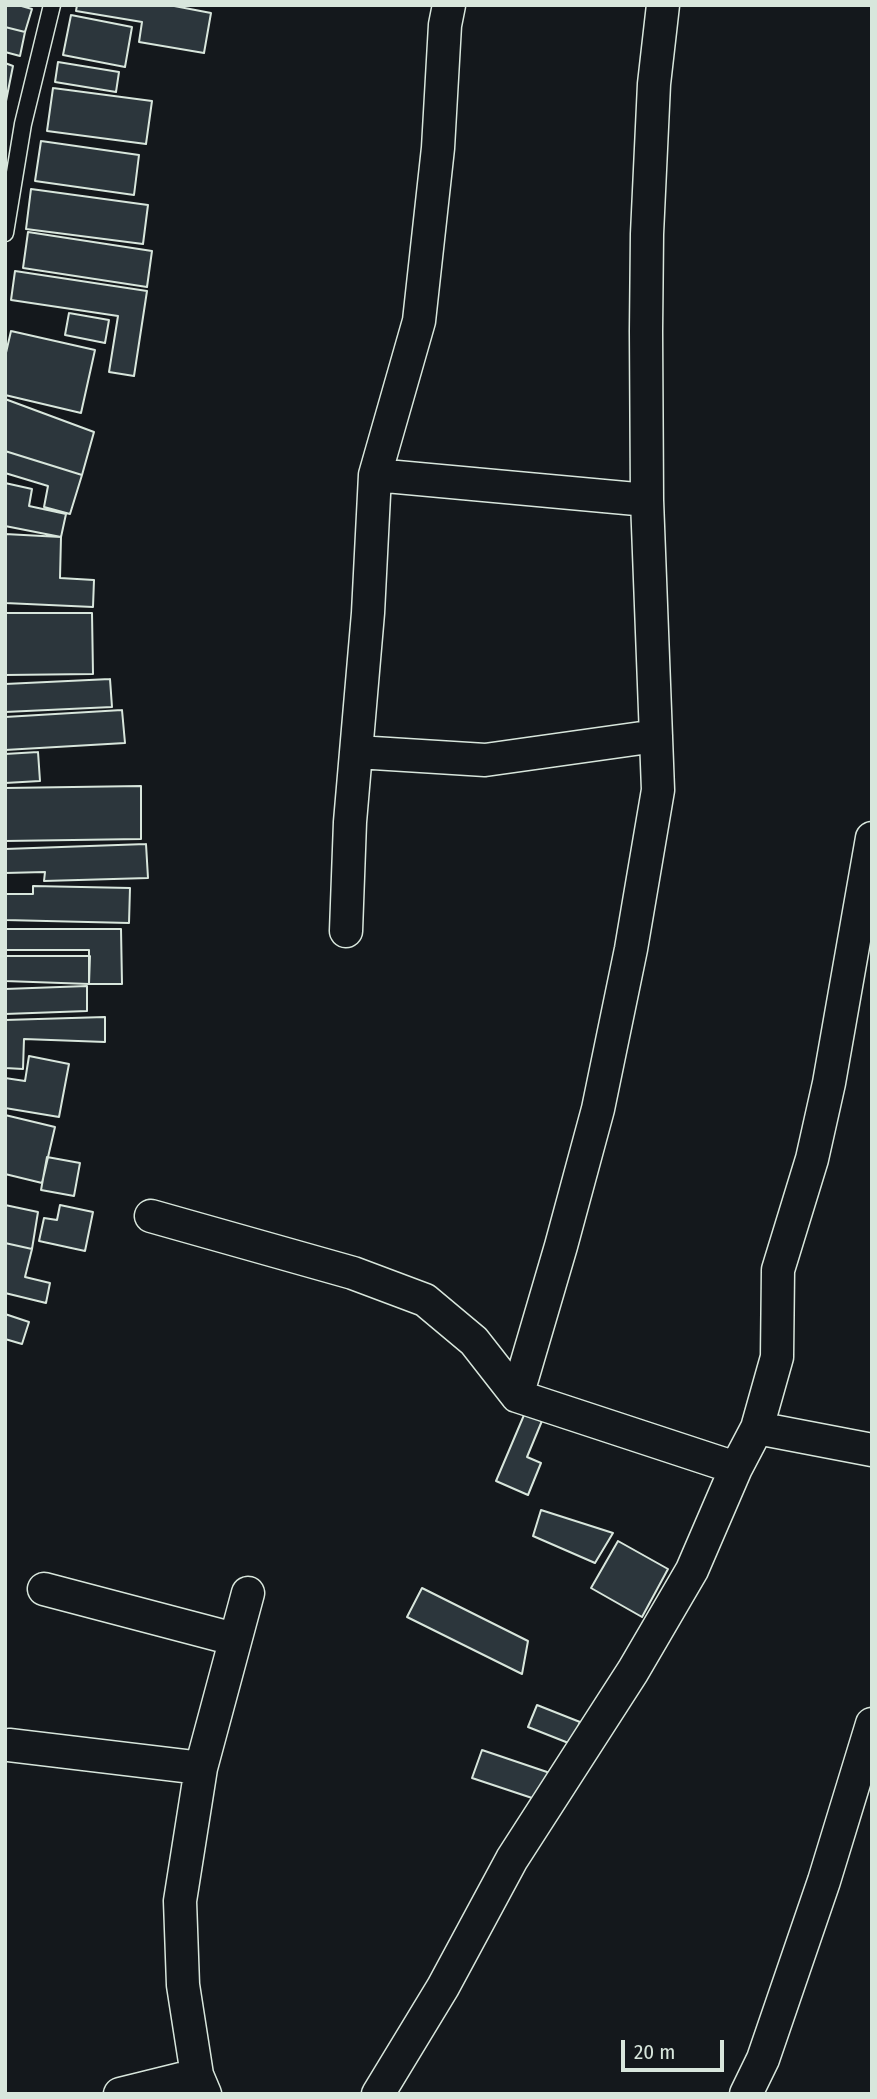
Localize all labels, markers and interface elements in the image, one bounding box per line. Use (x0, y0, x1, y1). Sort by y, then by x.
scale bar (625, 2025, 728, 2070)
text: 20 m (634, 2039, 675, 2065)

